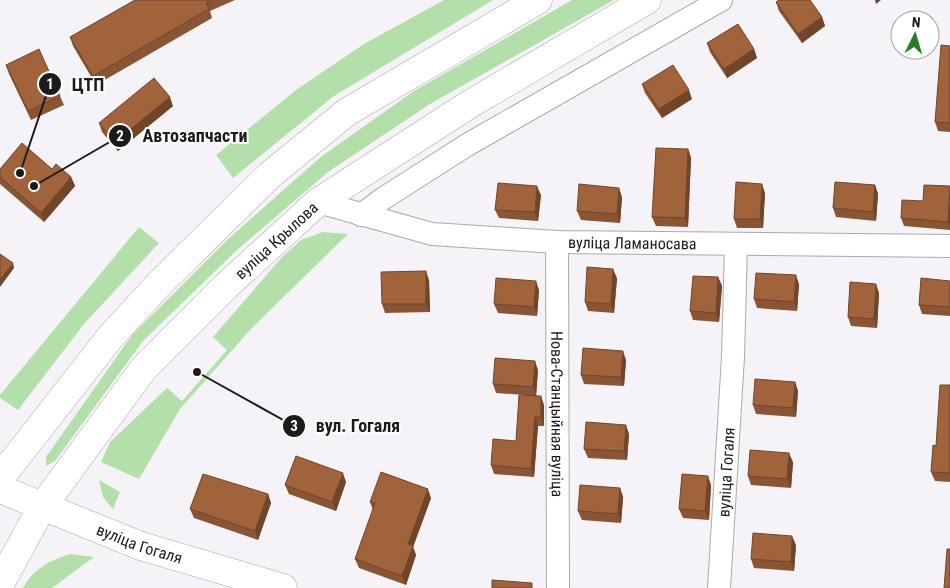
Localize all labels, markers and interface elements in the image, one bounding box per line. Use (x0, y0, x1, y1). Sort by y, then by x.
north arrow (890, 10, 940, 60)
text: N (911, 14, 921, 30)
callout: ЦТП (37, 68, 115, 101)
text: ЦТП (72, 74, 104, 95)
text: 1 (46, 75, 54, 93)
callout: Автозапчасти (107, 119, 257, 152)
text: Автозапчасти (143, 125, 247, 146)
text: 2 (116, 127, 124, 145)
street label: вуліца Крылова (231, 198, 322, 283)
street label: вуліца Ламаносава (568, 233, 697, 253)
street label: Нова-Станцыйная вуліца (547, 331, 567, 497)
callout: вул. Гогаля (281, 409, 410, 442)
text: вул. Гогаля (316, 415, 400, 436)
text: 3 (290, 417, 298, 435)
street label: вуліца Гогаля (714, 427, 739, 518)
street label: вуліца Гогаля (94, 520, 185, 568)

